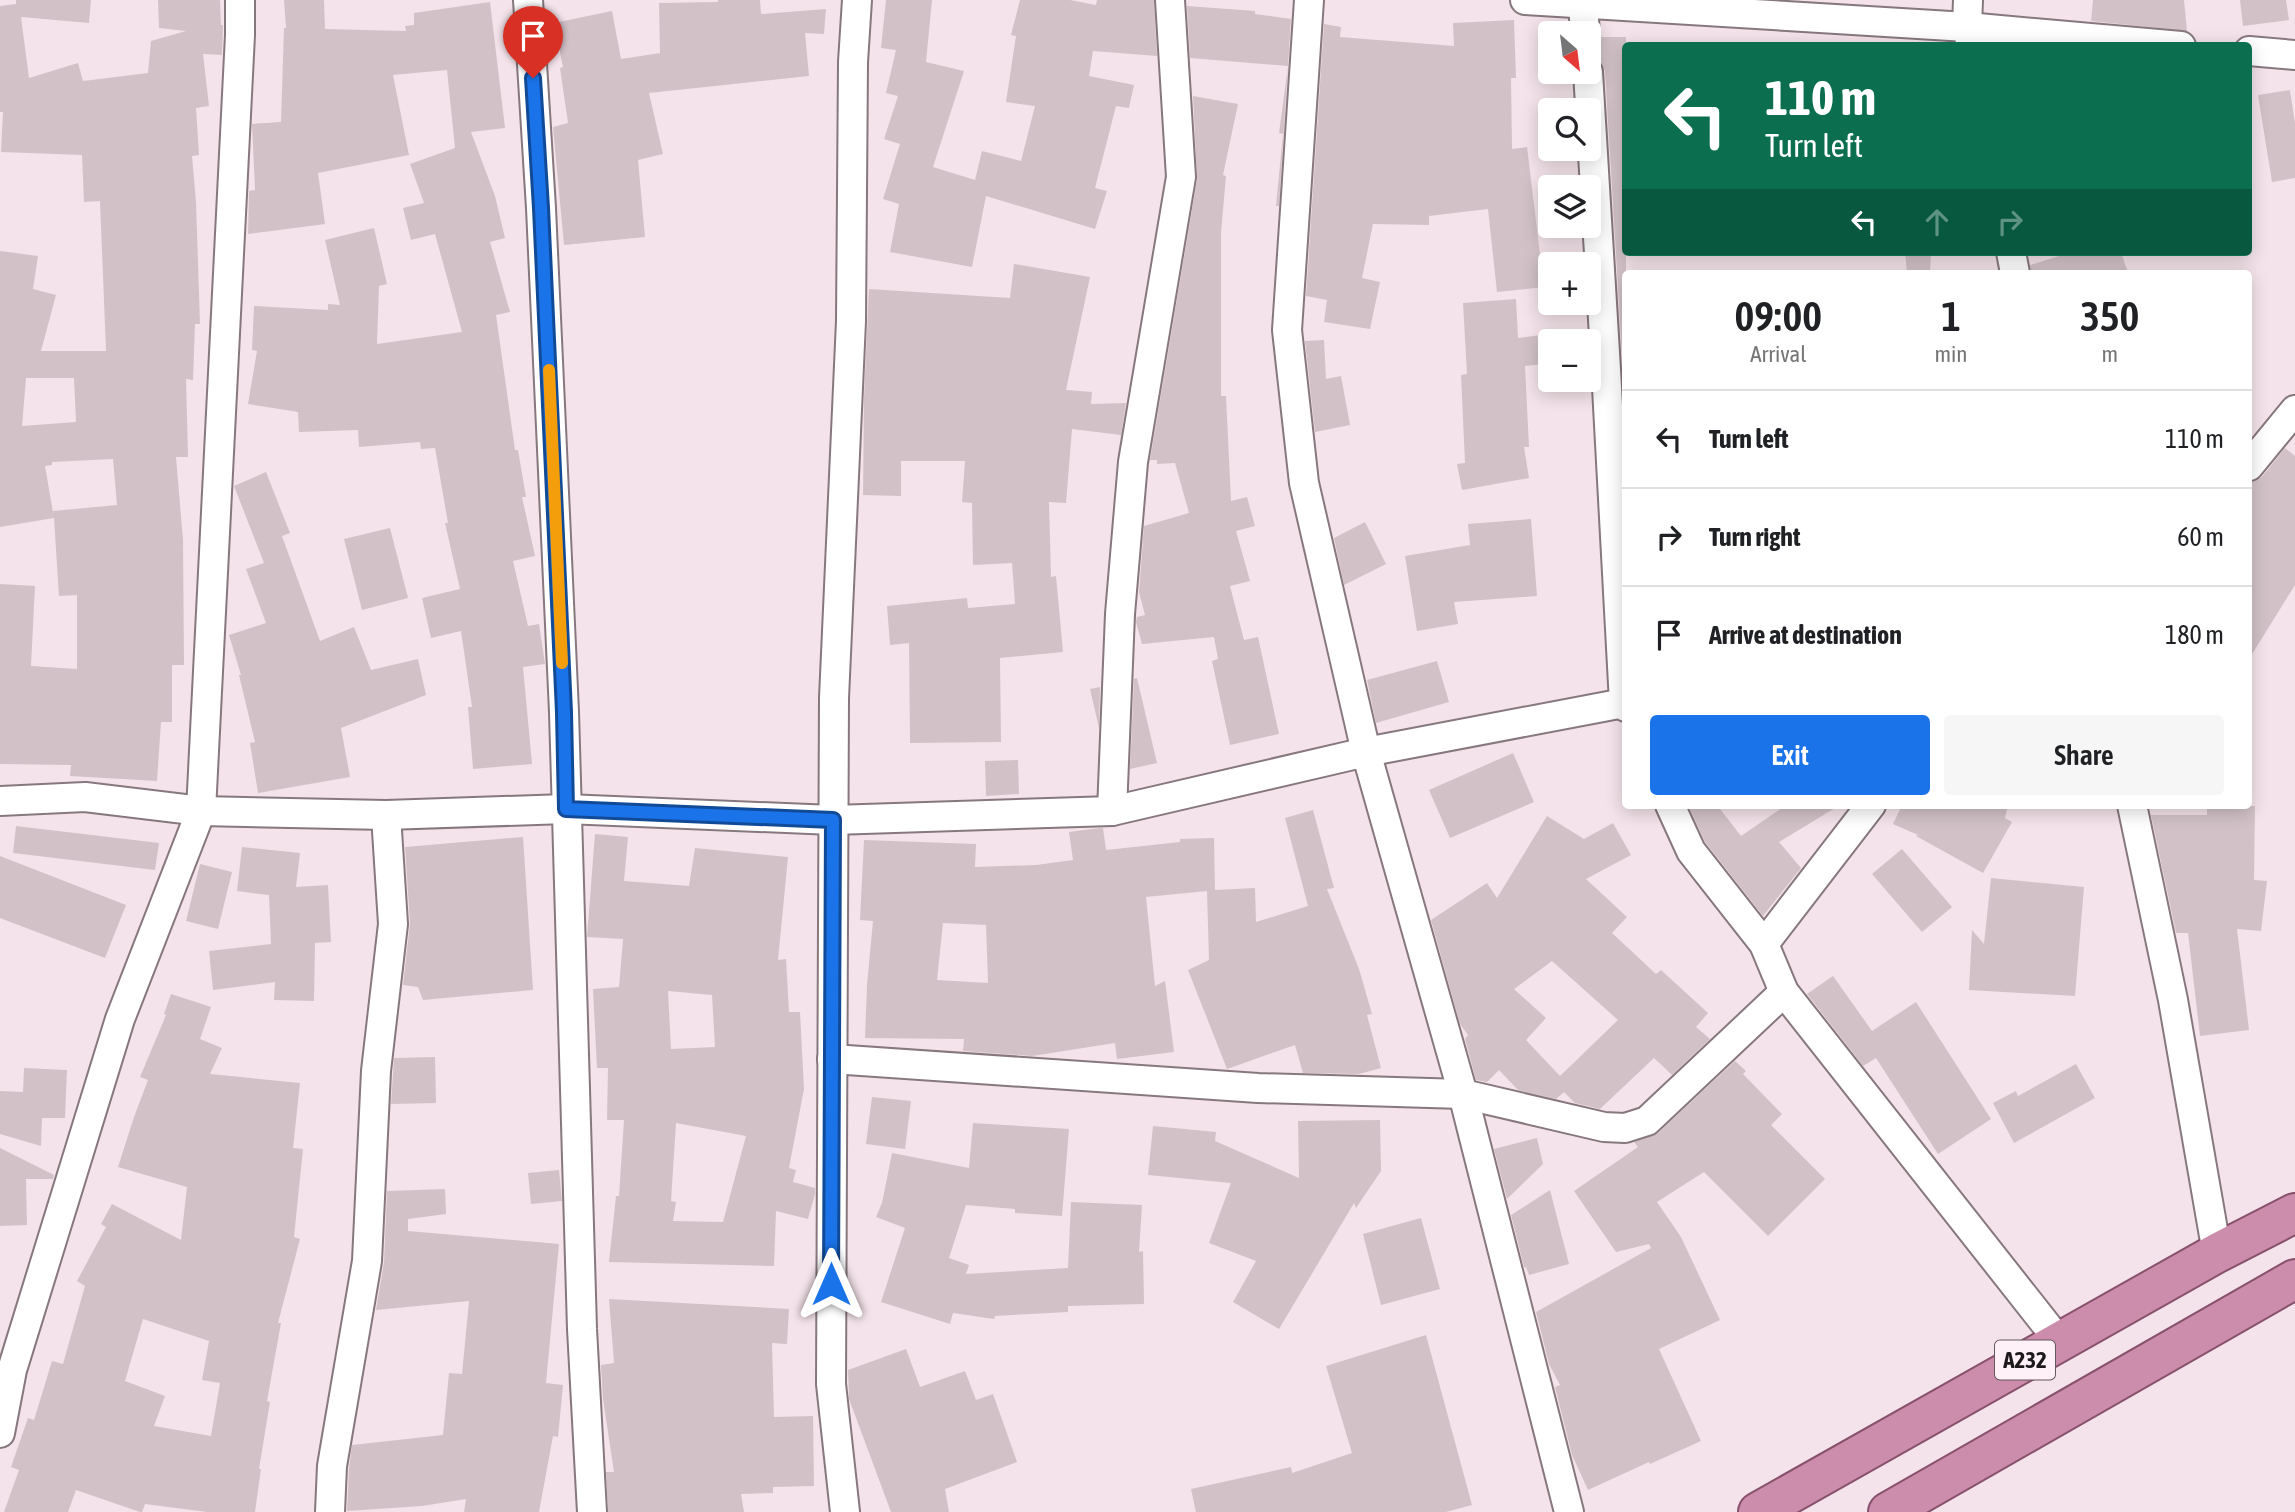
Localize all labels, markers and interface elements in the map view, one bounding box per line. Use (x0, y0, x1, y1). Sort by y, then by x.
pin (503, 6, 563, 78)
icon: arrive (514, 17, 552, 55)
north arrow (1538, 21, 1601, 84)
map controls (1538, 21, 1601, 392)
text: 110 m (1765, 69, 1876, 125)
icon: left (1650, 70, 1741, 161)
button: search (1538, 98, 1601, 161)
text: Turn left (1765, 127, 1863, 164)
button: layers (1538, 175, 1601, 238)
icon: left (1845, 203, 1883, 241)
icon: ahead (1918, 203, 1956, 241)
icon: right (1991, 203, 2029, 241)
button: + (1538, 252, 1601, 315)
text: 09:00 (1735, 292, 1822, 340)
text: 1 (1941, 292, 1961, 340)
text: 350 (2080, 292, 2139, 340)
button: − (1538, 329, 1601, 392)
text: Arrival (1750, 341, 1806, 367)
text: min (1935, 341, 1968, 367)
text: m (2101, 341, 2118, 367)
icon: left (1650, 420, 1688, 458)
text: Turn left (1709, 424, 1789, 454)
text: 110 m (2165, 424, 2224, 454)
icon: right (1650, 518, 1688, 556)
text: Turn right (1709, 522, 1800, 552)
text: 60 m (2177, 522, 2224, 552)
icon: arrive (1650, 616, 1688, 654)
text: Arrive at destination (1709, 620, 1902, 650)
text: 180 m (2165, 620, 2224, 650)
button: Exit (1650, 715, 1930, 795)
button: Share (1944, 715, 2224, 795)
position arrow (794, 1247, 868, 1321)
road number: A232 (1995, 1340, 2055, 1380)

